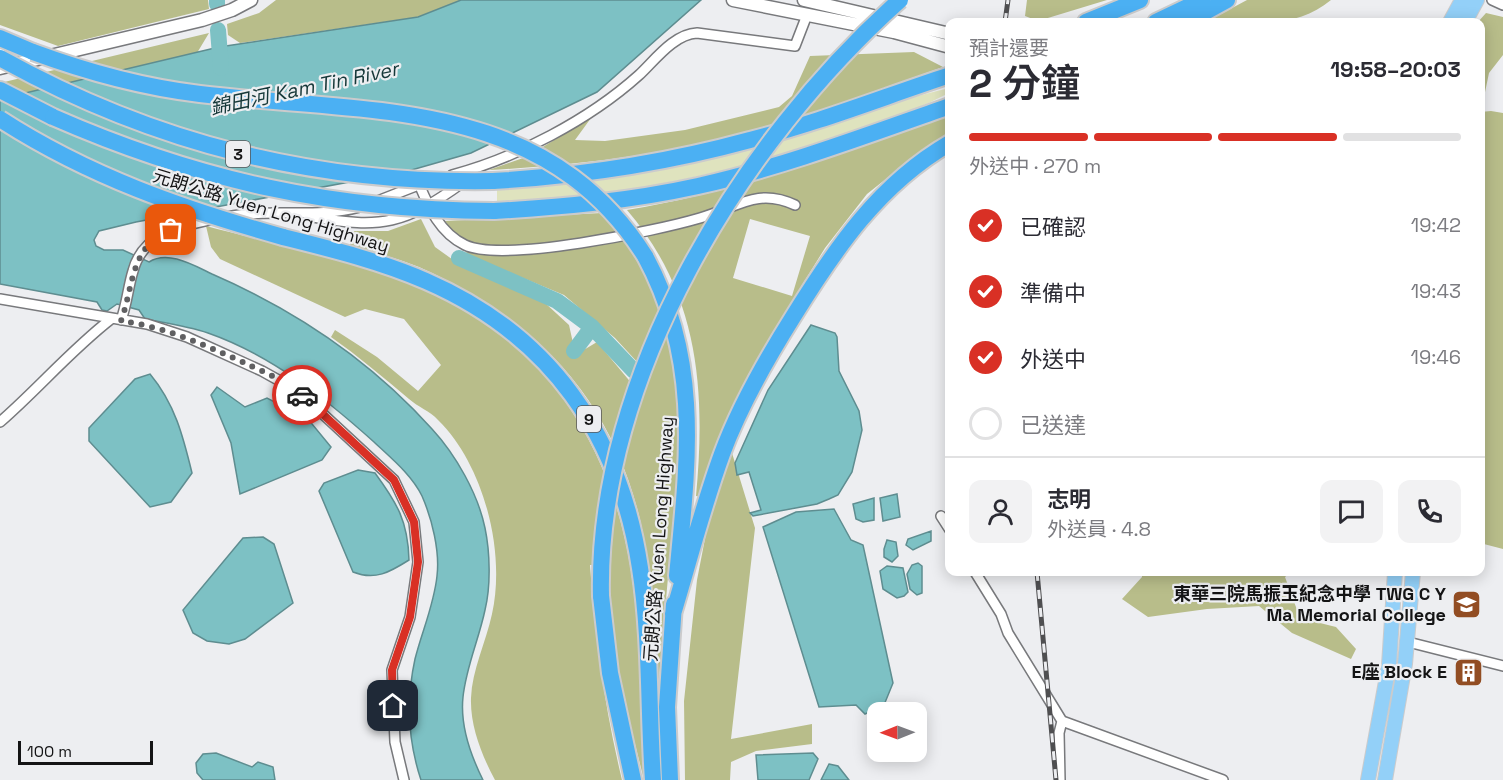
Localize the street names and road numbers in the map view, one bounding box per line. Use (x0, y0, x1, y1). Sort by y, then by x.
road number: 3 (226, 141, 250, 167)
street label: 元朗公路 Yuen Long Highway (150, 164, 392, 257)
road number: 9 (577, 406, 601, 432)
street label: 元朗公路 Yuen Long Highway (638, 416, 679, 662)

